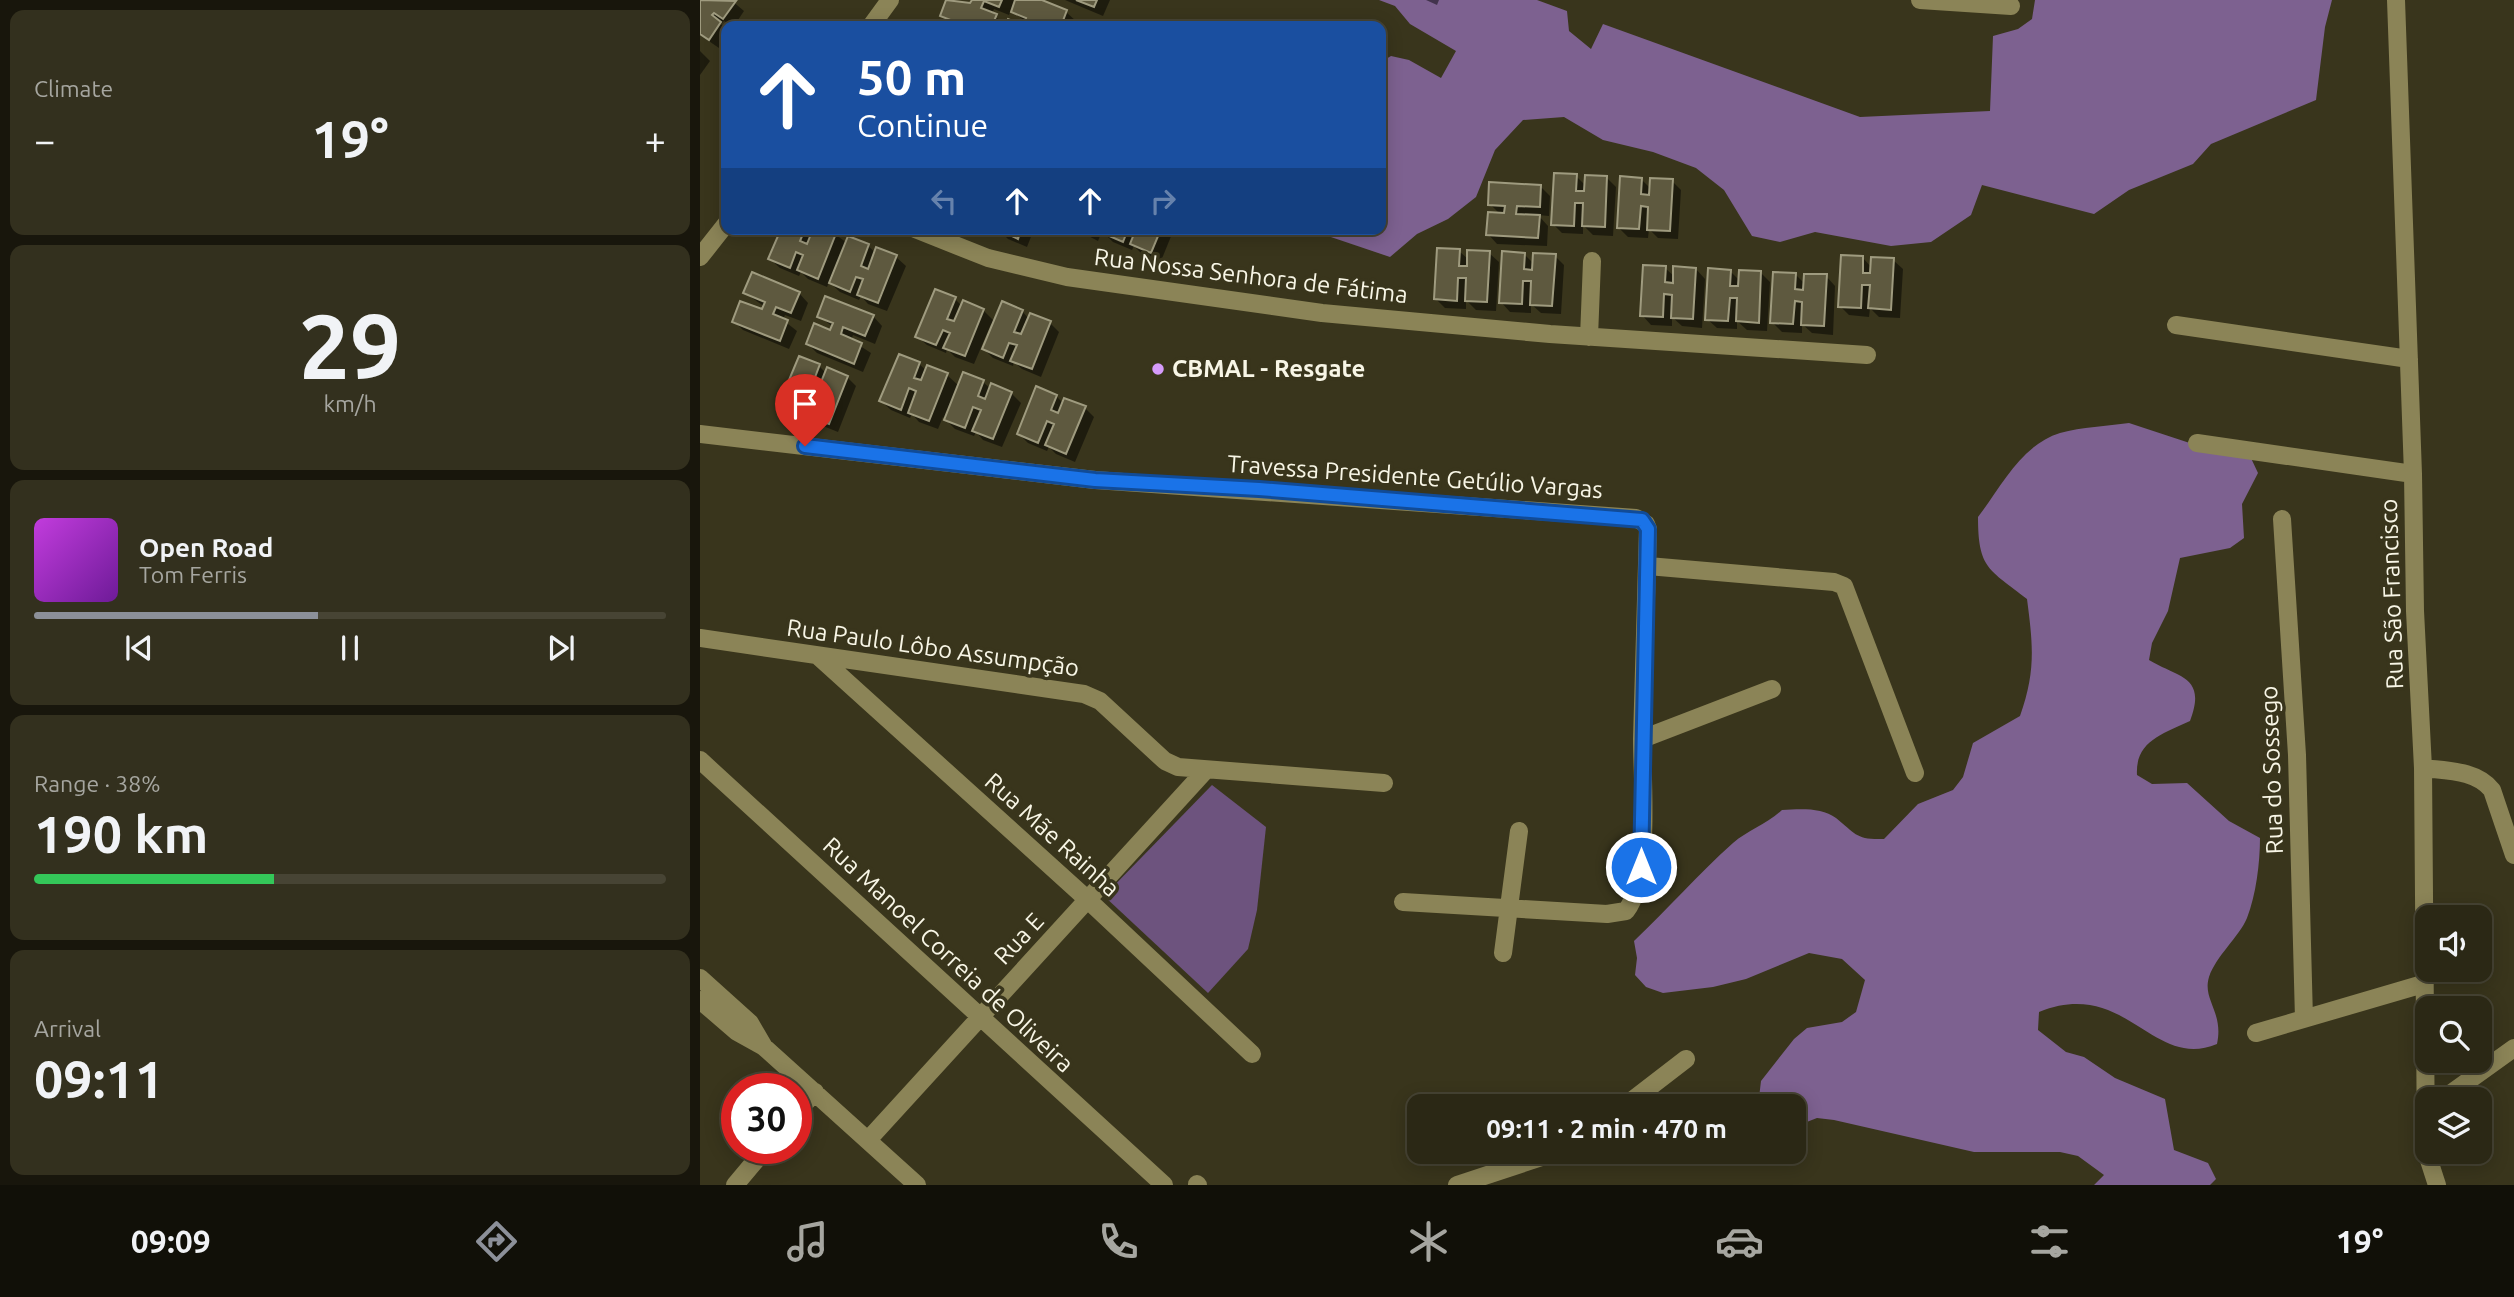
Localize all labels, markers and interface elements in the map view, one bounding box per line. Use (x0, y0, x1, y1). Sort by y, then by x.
icon: ahead (742, 49, 833, 140)
text: 50 m (857, 49, 966, 104)
text: Climate (34, 76, 113, 101)
text: Continue (857, 107, 988, 143)
text: 19° (311, 110, 389, 168)
text: − (34, 119, 55, 161)
text: + (645, 119, 666, 161)
icon: left (925, 182, 963, 220)
icon: ahead (998, 182, 1036, 220)
icon: ahead (1071, 182, 1109, 220)
icon: right (1144, 182, 1182, 220)
street label: Rua Nossa Senhora de Fátima (1093, 243, 1409, 308)
text: 29 (299, 294, 401, 396)
place label: CBMAL - Resgate (1172, 355, 1365, 382)
marker: CBMAL - Resgate (1150, 361, 1166, 377)
pin (775, 374, 835, 446)
icon: arrive (786, 385, 824, 423)
text: km/h (323, 391, 377, 416)
street label: Travessa Presidente Getúlio Vargas (1226, 450, 1604, 503)
street label: Rua São Francisco (2375, 498, 2408, 690)
text: Open Road (139, 533, 273, 562)
text: Tom Ferris (139, 562, 247, 587)
street label: Rua Paulo Lôbo Assumpção (785, 614, 1081, 681)
icon: previous (120, 629, 158, 667)
icon: pause (331, 629, 369, 667)
icon: next (542, 629, 580, 667)
street label: Rua do Sossego (2255, 685, 2288, 855)
street label: Rua Mãe Rainha (980, 767, 1125, 902)
text: Range · 38% (34, 771, 161, 796)
text: 190 km (34, 805, 208, 863)
position arrow (1604, 830, 1678, 904)
street label: Rua Manoel Correia de Oliveira (818, 832, 1079, 1078)
map controls (2415, 905, 2492, 1164)
button: sound (2415, 905, 2492, 982)
street label: Rua E (988, 908, 1049, 970)
button: search (2415, 996, 2492, 1073)
text: Arrival (34, 1016, 101, 1041)
text: 09:11 (34, 1050, 164, 1108)
speed limit sign: 30 (721, 1073, 812, 1164)
button: layers (2415, 1087, 2492, 1164)
text: 09:11 · 2 min · 470 m (1486, 1114, 1727, 1143)
icon: directions (472, 1217, 521, 1266)
icon: music (783, 1217, 832, 1266)
icon: phone (1094, 1217, 1143, 1266)
icon: climate (1404, 1217, 1453, 1266)
icon: car (1715, 1217, 1764, 1266)
icon: filters (2025, 1217, 2074, 1266)
text: 09:09 (131, 1223, 211, 1259)
text: 19° (2336, 1223, 2383, 1259)

